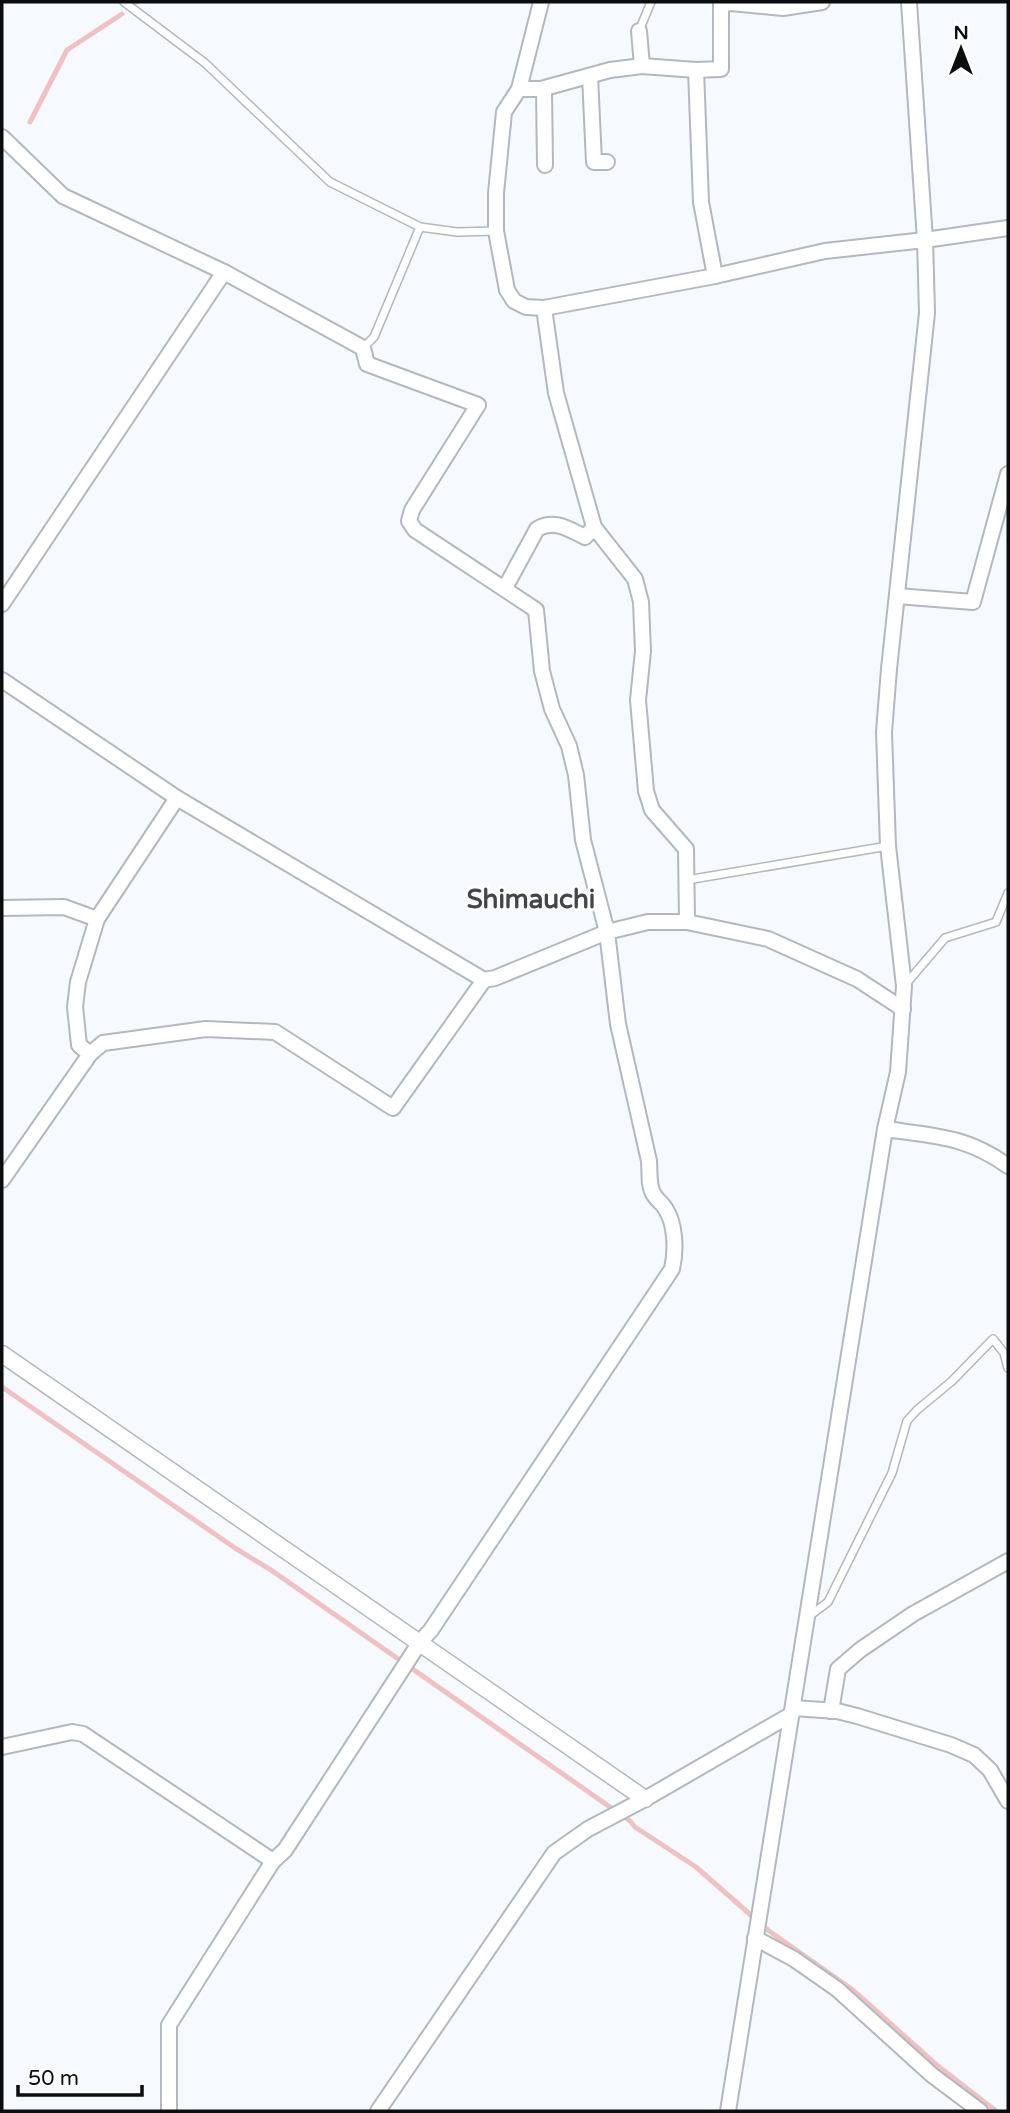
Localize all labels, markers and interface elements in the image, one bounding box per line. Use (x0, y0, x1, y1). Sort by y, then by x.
north arrow (926, 14, 996, 84)
text: N (953, 22, 969, 44)
district label: Shimauchi (467, 884, 595, 915)
scale bar (18, 2054, 142, 2098)
text: 50 m (28, 2066, 79, 2091)

